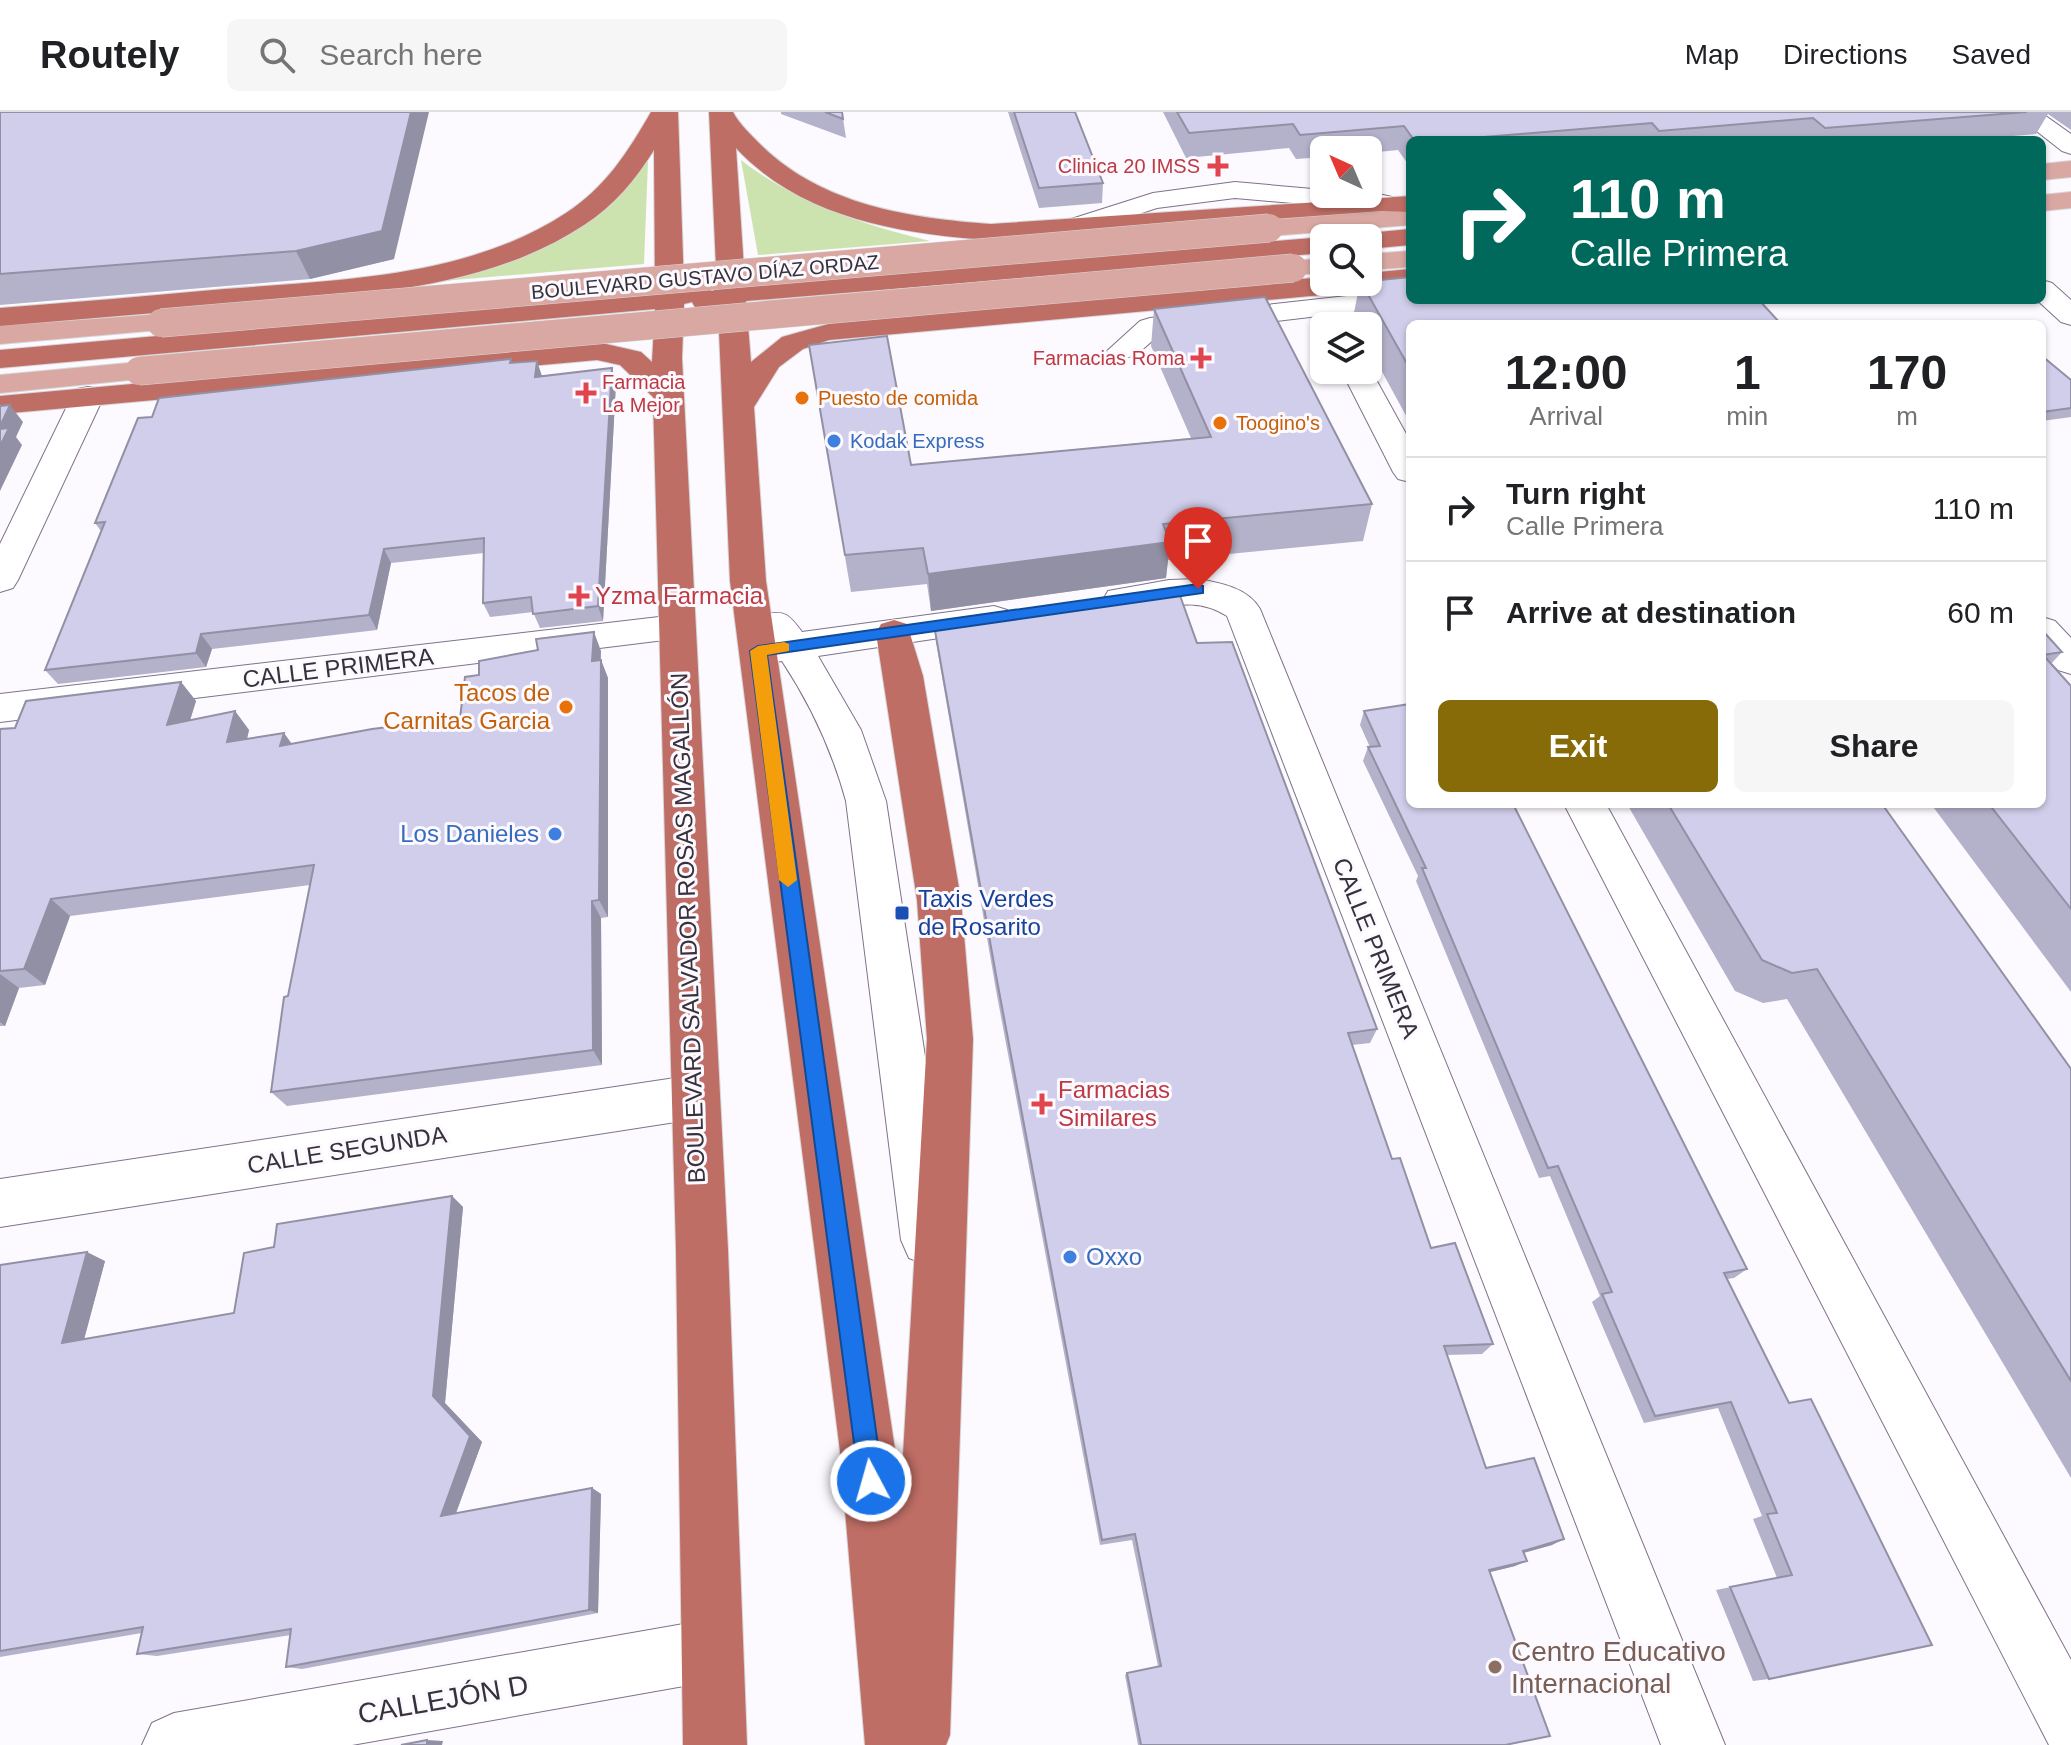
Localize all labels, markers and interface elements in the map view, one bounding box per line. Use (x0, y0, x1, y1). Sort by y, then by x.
search box (227, 19, 787, 91)
icon: search (255, 33, 299, 77)
text: Routely (40, 34, 179, 76)
text: Search here (319, 38, 483, 71)
text: Map (1685, 39, 1739, 70)
text: Directions (1783, 39, 1908, 70)
text: Saved (1952, 39, 2031, 70)
north arrow (1310, 136, 1382, 208)
map controls (1310, 136, 1382, 384)
place label: Clinica 20 IMSS (1058, 155, 1200, 177)
marker: Clinica 20 IMSS (1207, 155, 1229, 177)
text: 110 m (1570, 167, 1726, 230)
icon: right (1438, 168, 1542, 272)
button: search (1310, 224, 1382, 296)
text: Calle Primera (1570, 233, 1788, 274)
street label: BOULEVARD GUSTAVO DÍAZ ORDAZ (530, 251, 880, 303)
button: layers (1310, 312, 1382, 384)
text: 12:00 (1505, 346, 1628, 399)
text: 1 (1734, 346, 1761, 399)
text: 170 (1867, 346, 1947, 399)
place label: Farmacias Roma (1033, 347, 1186, 369)
marker: Farmacias Roma (1192, 349, 1210, 367)
place label: Farmacia La Mejor (602, 371, 686, 416)
marker: Farmacia La Mejor (577, 384, 595, 402)
place label: Puesto de comida (818, 387, 979, 409)
marker: Puesto de comida (793, 389, 811, 407)
text: Arrival (1529, 401, 1603, 431)
text: min (1726, 401, 1768, 431)
text: m (1896, 401, 1918, 431)
place label: Toogino's (1236, 412, 1320, 434)
marker: Toogino's (1211, 414, 1229, 432)
place label: Kodak Express (850, 430, 985, 452)
marker: Kodak Express (825, 432, 843, 450)
text: Turn right (1506, 477, 1645, 510)
icon: right (1438, 487, 1482, 531)
text: 110 m (1933, 492, 2014, 525)
pin (1164, 507, 1232, 589)
text: Calle Primera (1506, 511, 1664, 541)
icon: arrive (1176, 519, 1220, 563)
place label: Yzma Farmacia (595, 582, 764, 609)
marker: Yzma Farmacia (570, 587, 588, 605)
icon: arrive (1438, 591, 1482, 635)
text: Arrive at destination (1506, 596, 1796, 629)
text: 60 m (1947, 596, 2014, 629)
street label: CALLE PRIMERA (241, 642, 435, 693)
street label: BOULEVARD SALVADOR ROSAS MAGALLÓN (665, 672, 710, 1184)
place label: Tacos de Carnitas Garcia (383, 679, 551, 734)
marker: Tacos de Carnitas Garcia (557, 698, 575, 716)
button: Exit (1438, 700, 1718, 792)
button: Share (1734, 700, 2014, 792)
place label: Los Danieles (400, 820, 539, 847)
marker: Los Danieles (546, 825, 564, 843)
street label: CALLE PRIMERA (1328, 854, 1425, 1042)
place label: Taxis Verdes de Rosarito (918, 885, 1054, 940)
marker: Taxis Verdes de Rosarito (893, 904, 911, 922)
place label: Farmacias Similares (1058, 1076, 1170, 1131)
marker: Farmacias Similares (1033, 1095, 1051, 1113)
street label: CALLE SEGUNDA (245, 1120, 448, 1179)
place label: Oxxo (1086, 1243, 1142, 1270)
marker: Oxxo (1061, 1248, 1079, 1266)
position arrow (829, 1439, 913, 1523)
place label: Centro Educativo Internacional (1511, 1636, 1726, 1699)
marker: Centro Educativo Internacional (1486, 1658, 1504, 1676)
street label: CALLEJÓN D (355, 1669, 531, 1730)

